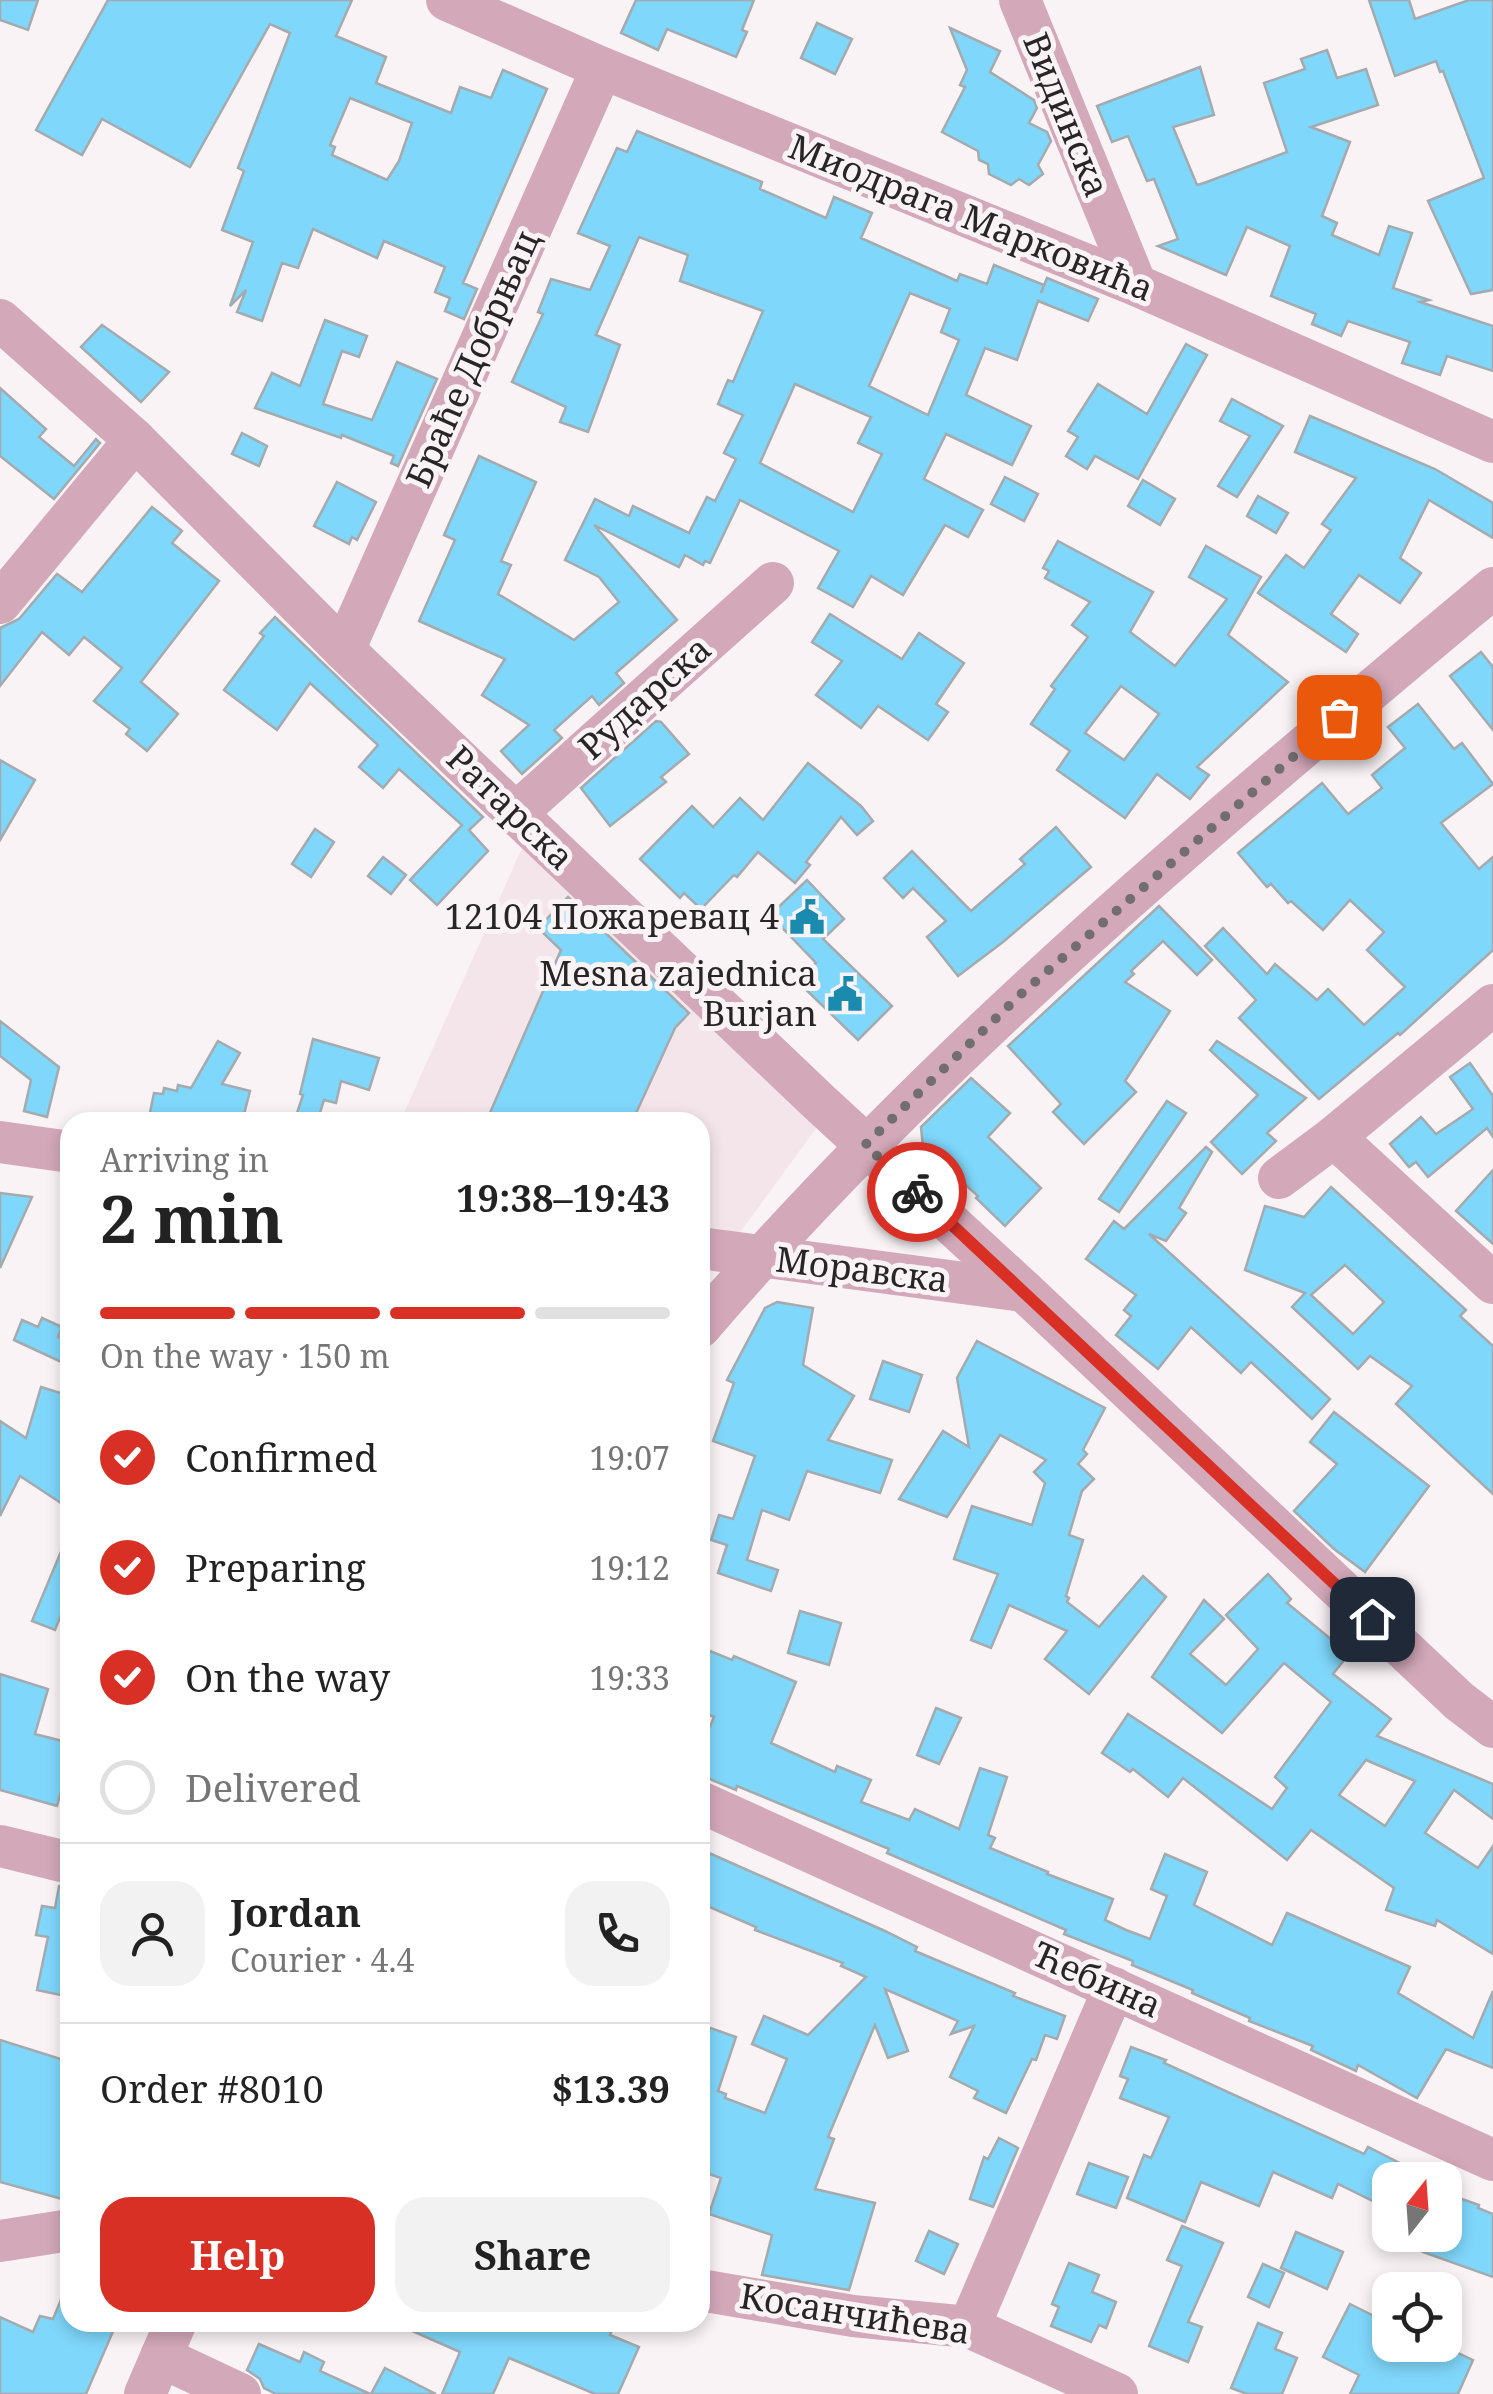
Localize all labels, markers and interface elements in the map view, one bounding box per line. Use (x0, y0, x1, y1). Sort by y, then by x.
street label: Видинска (1013, 25, 1122, 204)
street label: Миодрага Марковића (782, 122, 1161, 311)
street label: Браће Добрњац (394, 222, 549, 494)
street label: Рударска (568, 625, 720, 769)
pin (1297, 675, 1382, 760)
icon: bag (1312, 690, 1367, 745)
street label: Ратарска (437, 734, 585, 879)
place label: 12104 Пожаревац 4 (444, 892, 779, 939)
public building icon: 12104 Пожаревац 4 (788, 898, 826, 936)
place label: Mesna zajednica Burjan (539, 949, 817, 1036)
public building icon: Mesna zajednica Burjan (826, 975, 864, 1013)
text: Arriving in (100, 1138, 269, 1181)
courier (867, 1142, 967, 1242)
icon: bike (890, 1165, 945, 1220)
text: 19:38–19:43 (456, 1171, 670, 1223)
text: 2 min (100, 1174, 284, 1262)
street label: Моравска (773, 1235, 951, 1302)
text: On the way · 150 m (100, 1334, 390, 1377)
icon: check (100, 1430, 155, 1485)
text: Confirmed (185, 1431, 377, 1483)
text: 19:07 (589, 1436, 670, 1479)
icon: check (100, 1540, 155, 1595)
text: Preparing (185, 1541, 366, 1593)
text: 19:12 (589, 1546, 670, 1589)
pin (1330, 1577, 1415, 1662)
icon: home (1345, 1592, 1400, 1647)
icon: check (100, 1650, 155, 1705)
text: On the way (185, 1651, 390, 1703)
text: 19:33 (589, 1656, 670, 1699)
text: Delivered (185, 1761, 361, 1813)
button: person (100, 1881, 205, 1986)
button: phone (565, 1881, 670, 1986)
text: Jordan (230, 1886, 361, 1938)
street label: Ћебина (1026, 1930, 1169, 2028)
text: Courier · 4.4 (230, 1938, 414, 1981)
text: Order #8010 (100, 2062, 324, 2114)
text: $13.39 (551, 2062, 670, 2114)
north arrow (1372, 2162, 1462, 2252)
map controls (1372, 2162, 1462, 2362)
button: Help (100, 2197, 375, 2312)
button: Share (395, 2197, 670, 2312)
street label: Косанчићева (737, 2271, 974, 2354)
button: locate (1372, 2272, 1462, 2362)

